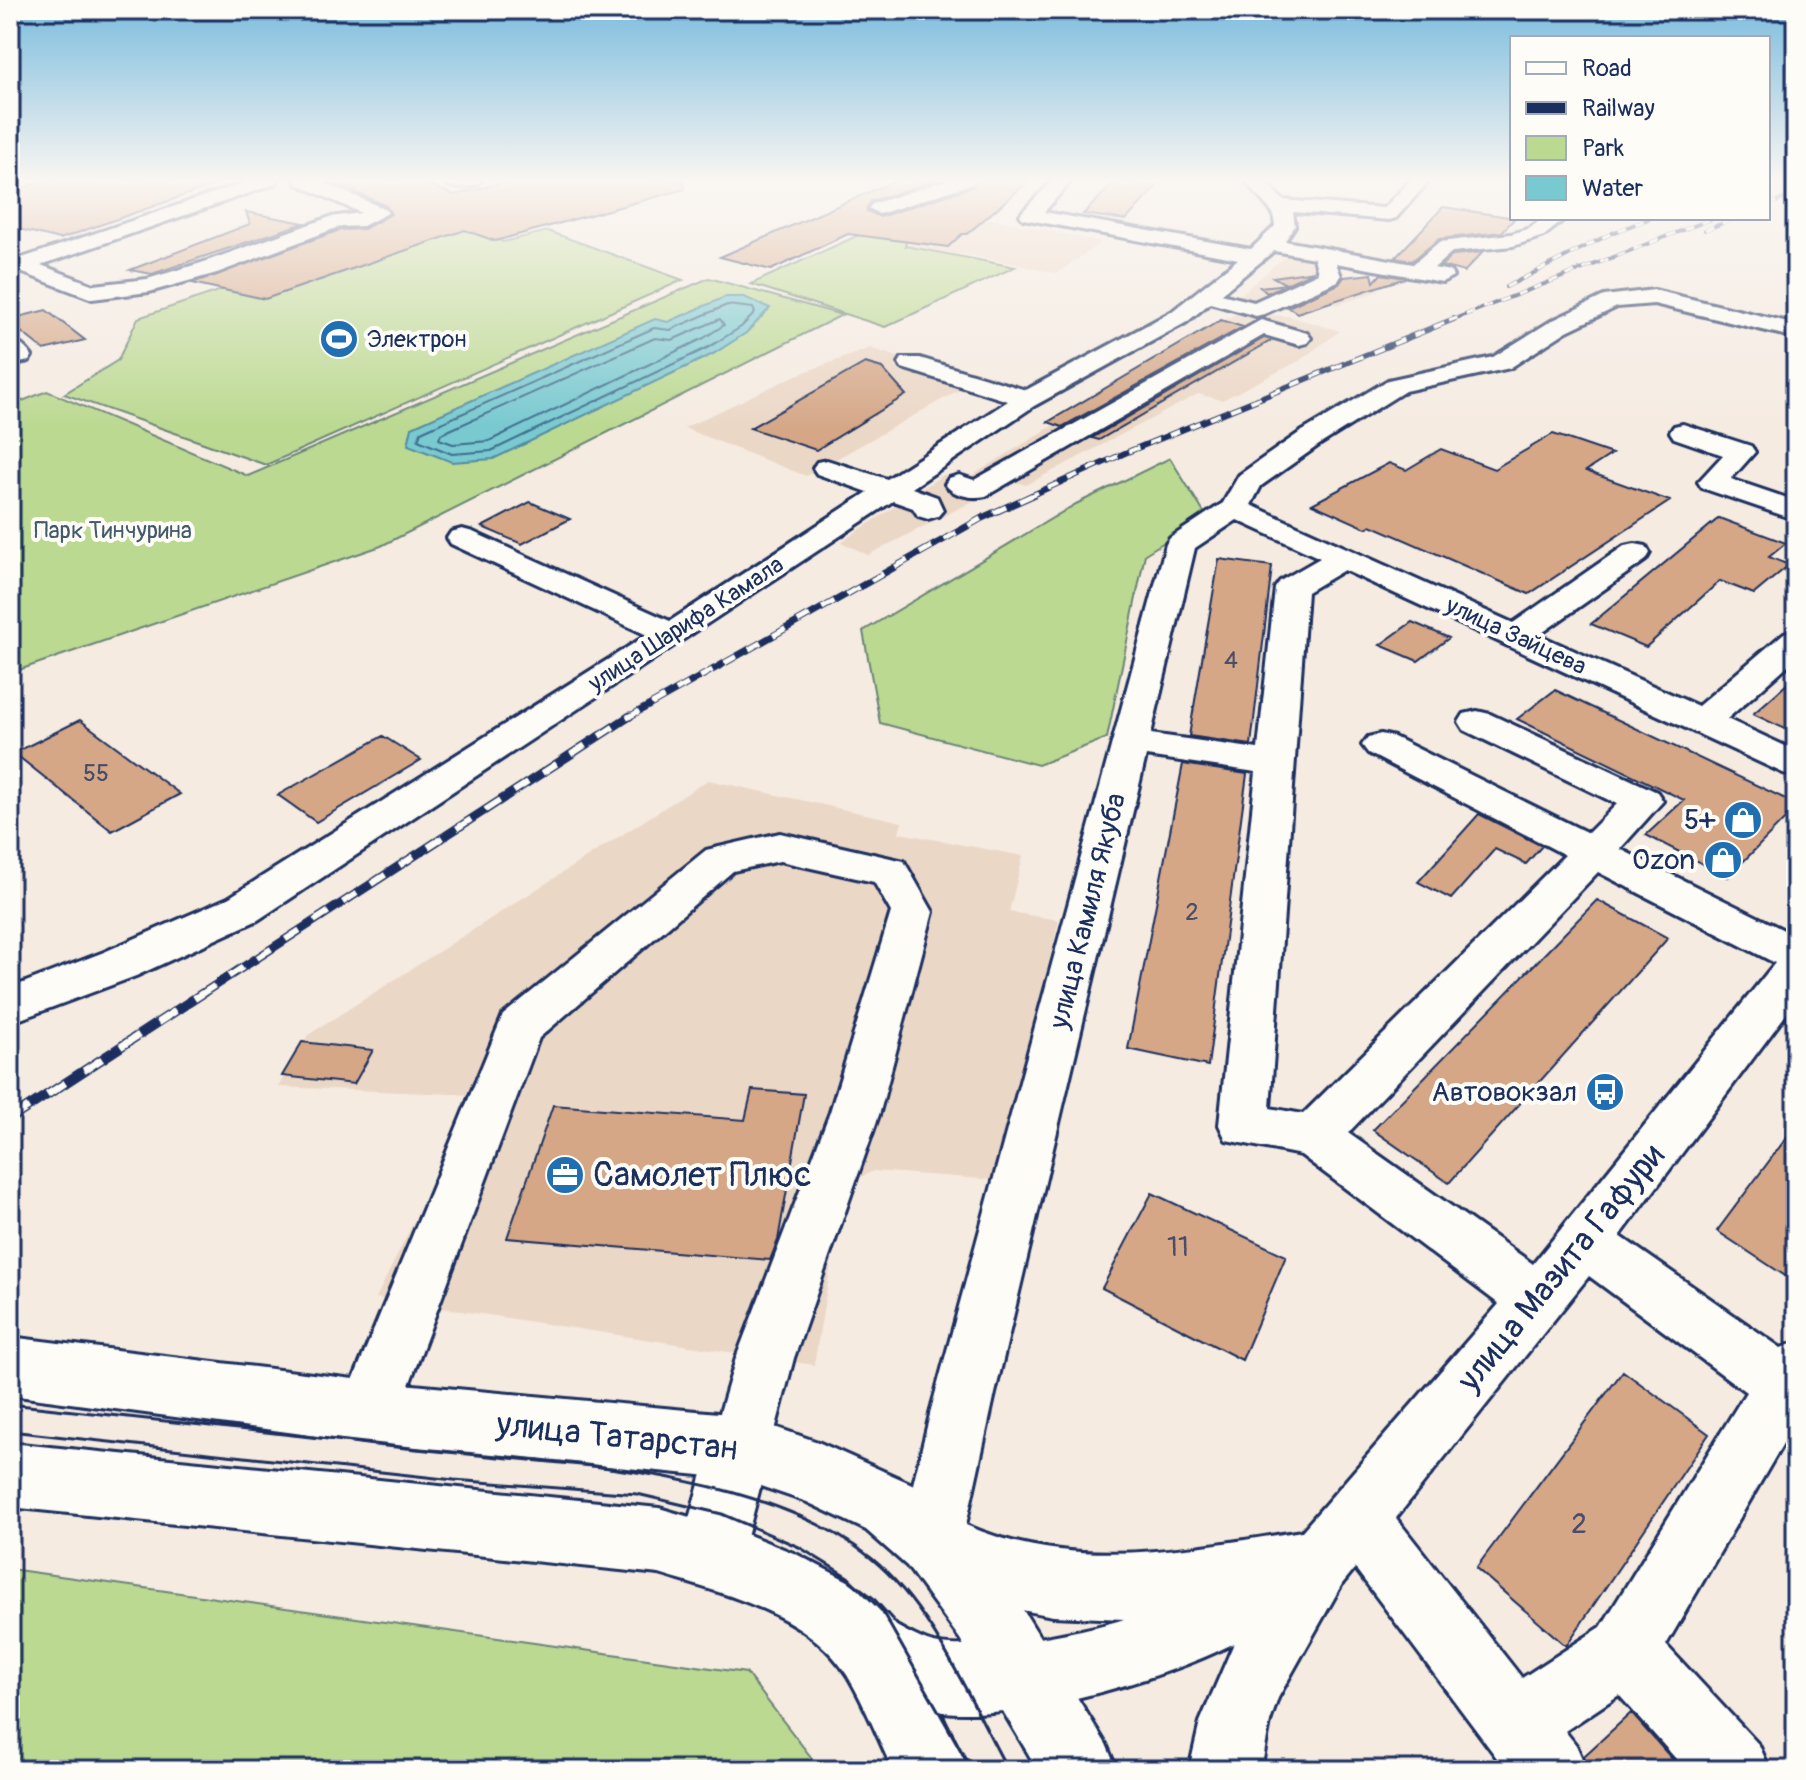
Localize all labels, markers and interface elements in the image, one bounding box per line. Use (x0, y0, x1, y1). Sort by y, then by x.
legend (1510, 36, 1770, 220)
text: Road (1582, 54, 1632, 83)
text: Railway (1582, 94, 1655, 123)
text: Park (1582, 134, 1624, 163)
text: Water (1582, 174, 1643, 203)
sports icon: Электрон (318, 318, 360, 360)
place label: Электрон (367, 325, 466, 354)
park label: Парк Тинчурина (34, 516, 192, 545)
street label: улица Шарифа Камала (582, 550, 789, 698)
street label: улица Зайцева (1440, 590, 1591, 681)
house number: 4 (1224, 646, 1238, 675)
house number: 55 (83, 759, 109, 788)
street label: улица Камиля Якуба (1042, 790, 1134, 1033)
shop icon: 5+ (1722, 799, 1764, 841)
place label: 5+ (1684, 803, 1716, 838)
shop icon: Ozon (1702, 839, 1744, 881)
place label: Ozon (1632, 843, 1695, 878)
house number: 2 (1185, 898, 1199, 927)
bus stop icon: Автовокзал (1584, 1071, 1626, 1113)
place label: Автовокзал (1431, 1075, 1577, 1110)
street label: улица Мазита Гафури (1447, 1136, 1674, 1401)
office icon: Самолет Плюс (544, 1154, 586, 1196)
place label: Самолет Плюс (593, 1154, 812, 1197)
house number: 11 (1167, 1230, 1189, 1265)
street label: улица Татарстан (493, 1403, 740, 1471)
house number: 2 (1571, 1507, 1587, 1542)

